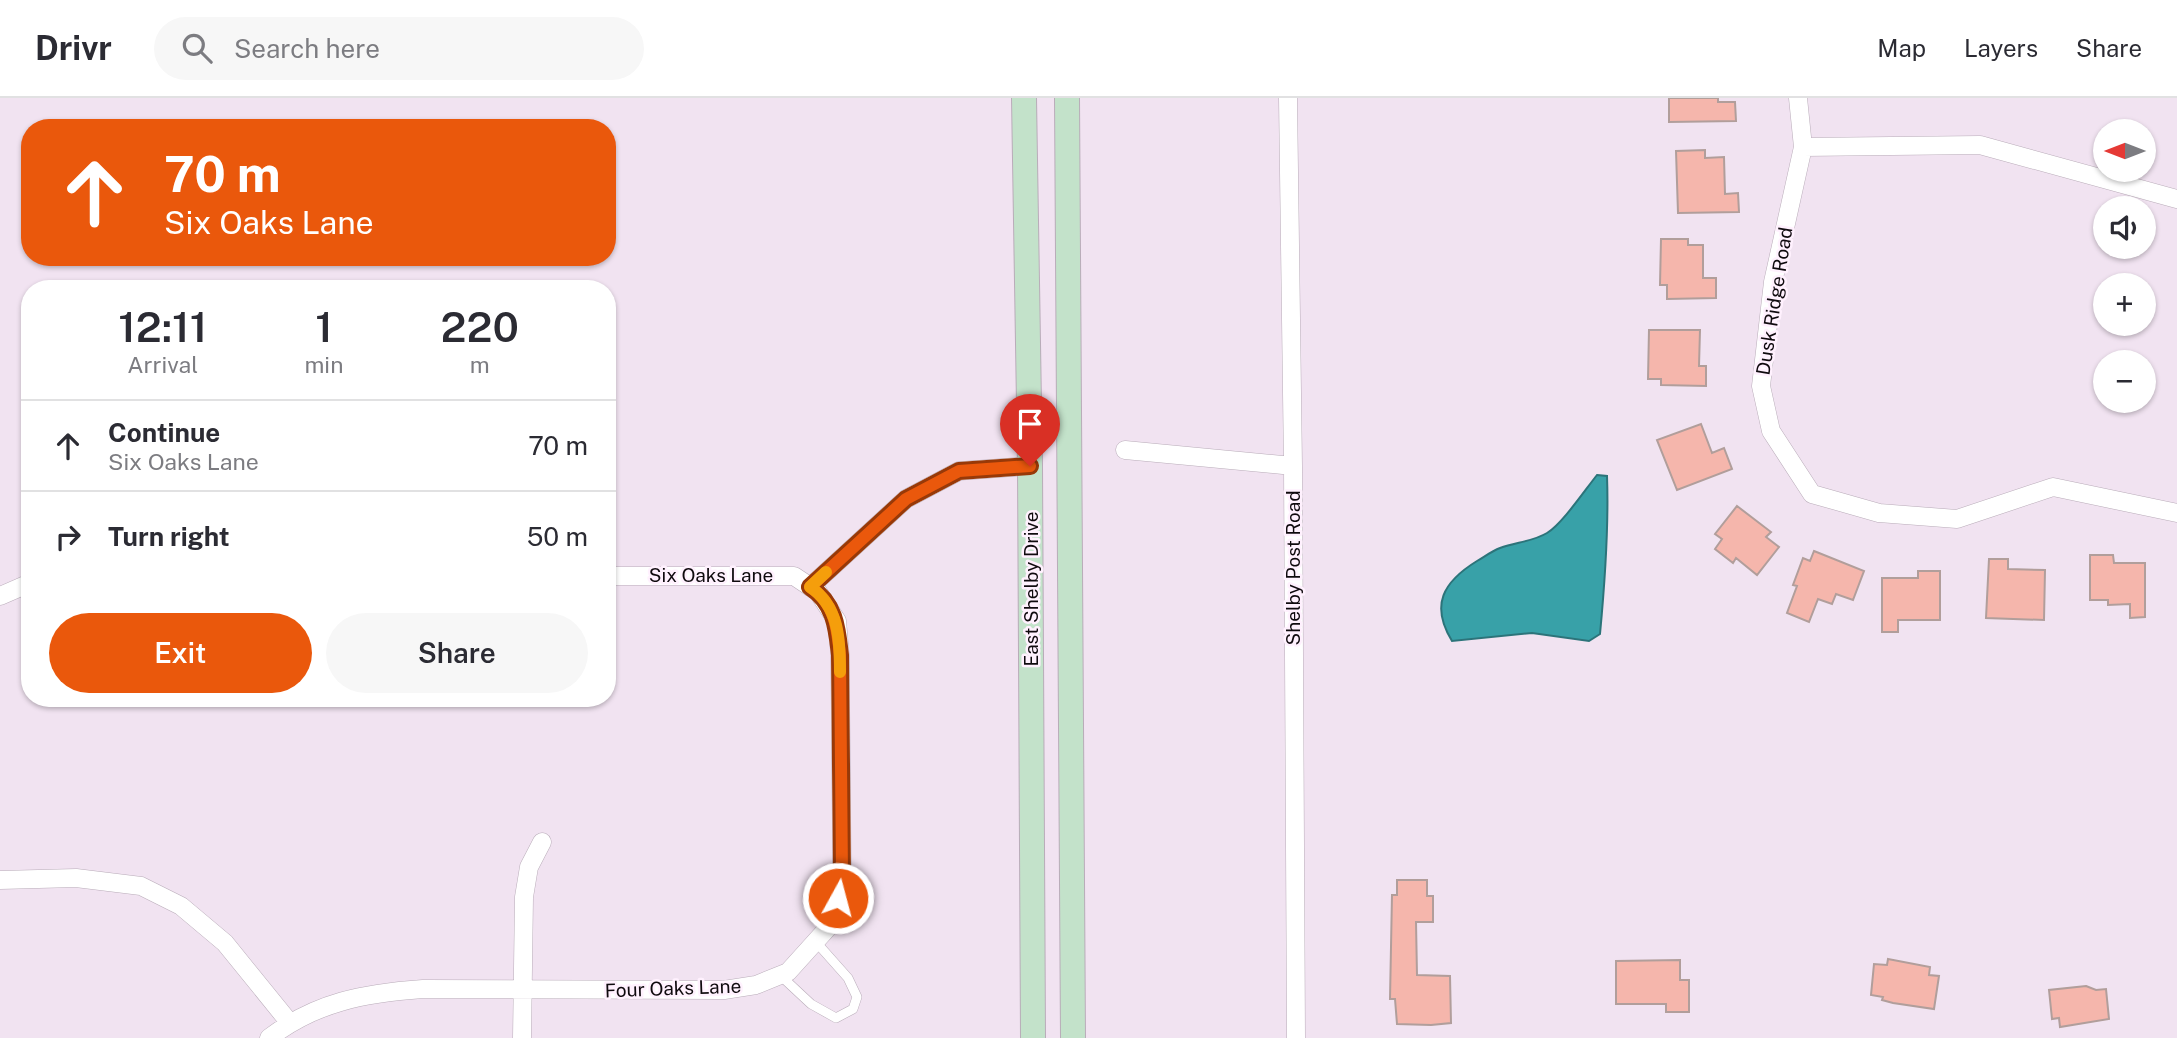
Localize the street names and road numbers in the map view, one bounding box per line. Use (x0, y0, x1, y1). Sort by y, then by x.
street label: Dusk Ridge Road (1751, 225, 1797, 377)
street label: Shelby Post Road (1282, 490, 1304, 646)
street label: East Shelby Drive (1020, 512, 1042, 666)
street label: Six Oaks Lane (649, 564, 773, 586)
street label: Four Oaks Lane (604, 975, 742, 1001)

